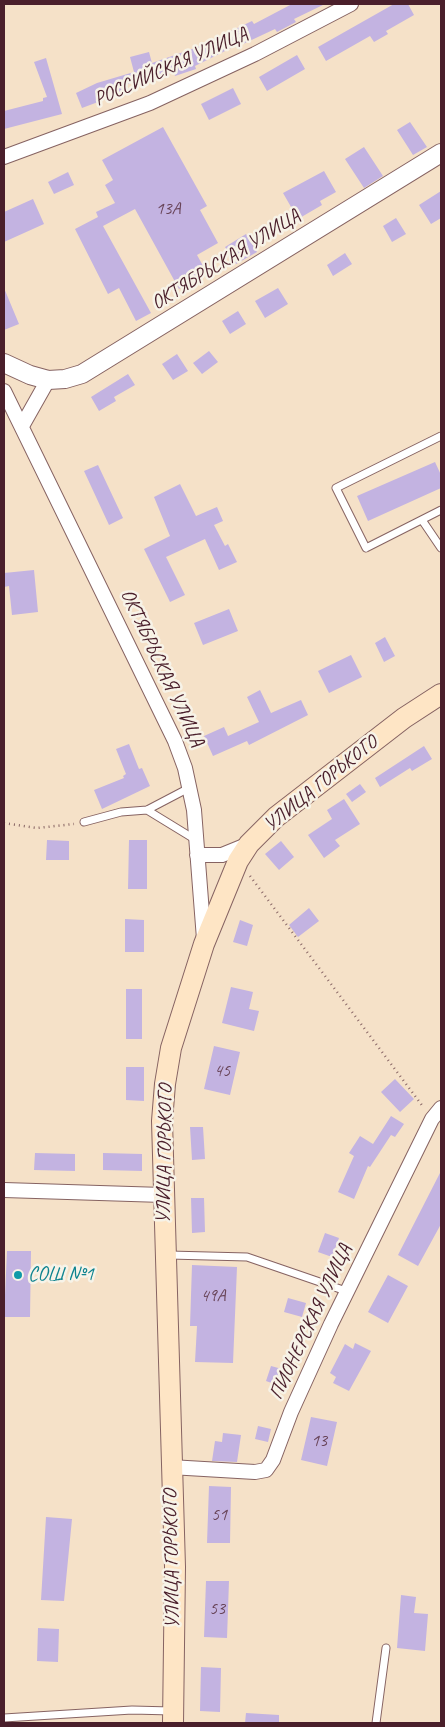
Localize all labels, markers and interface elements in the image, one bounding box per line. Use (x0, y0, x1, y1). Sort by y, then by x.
street label: РОССИЙСКАЯ УЛИЦА (90, 22, 252, 112)
house number: 13А (155, 198, 181, 220)
street label: ОКТЯБРЬСКАЯ УЛИЦА (147, 204, 305, 316)
street label: ОКТЯБРЬСКАЯ УЛИЦА (115, 585, 209, 751)
street label: УЛИЦА ГОРЬКОГО (259, 731, 383, 837)
house number: 45 (214, 1060, 230, 1082)
street label: УЛИЦА ГОРЬКОГО (152, 1084, 178, 1224)
street label: ПИОНЕРСКАЯ УЛИЦА (264, 1241, 358, 1403)
place label: СОШ №1 (28, 1263, 94, 1287)
marker: СОШ №1 (12, 1269, 24, 1281)
house number: 49А (200, 1285, 226, 1307)
house number: 13 (311, 1430, 327, 1452)
street label: УЛИЦА ГОРЬКОГО (159, 1489, 185, 1629)
house number: 51 (211, 1504, 227, 1526)
house number: 53 (209, 1598, 225, 1620)

